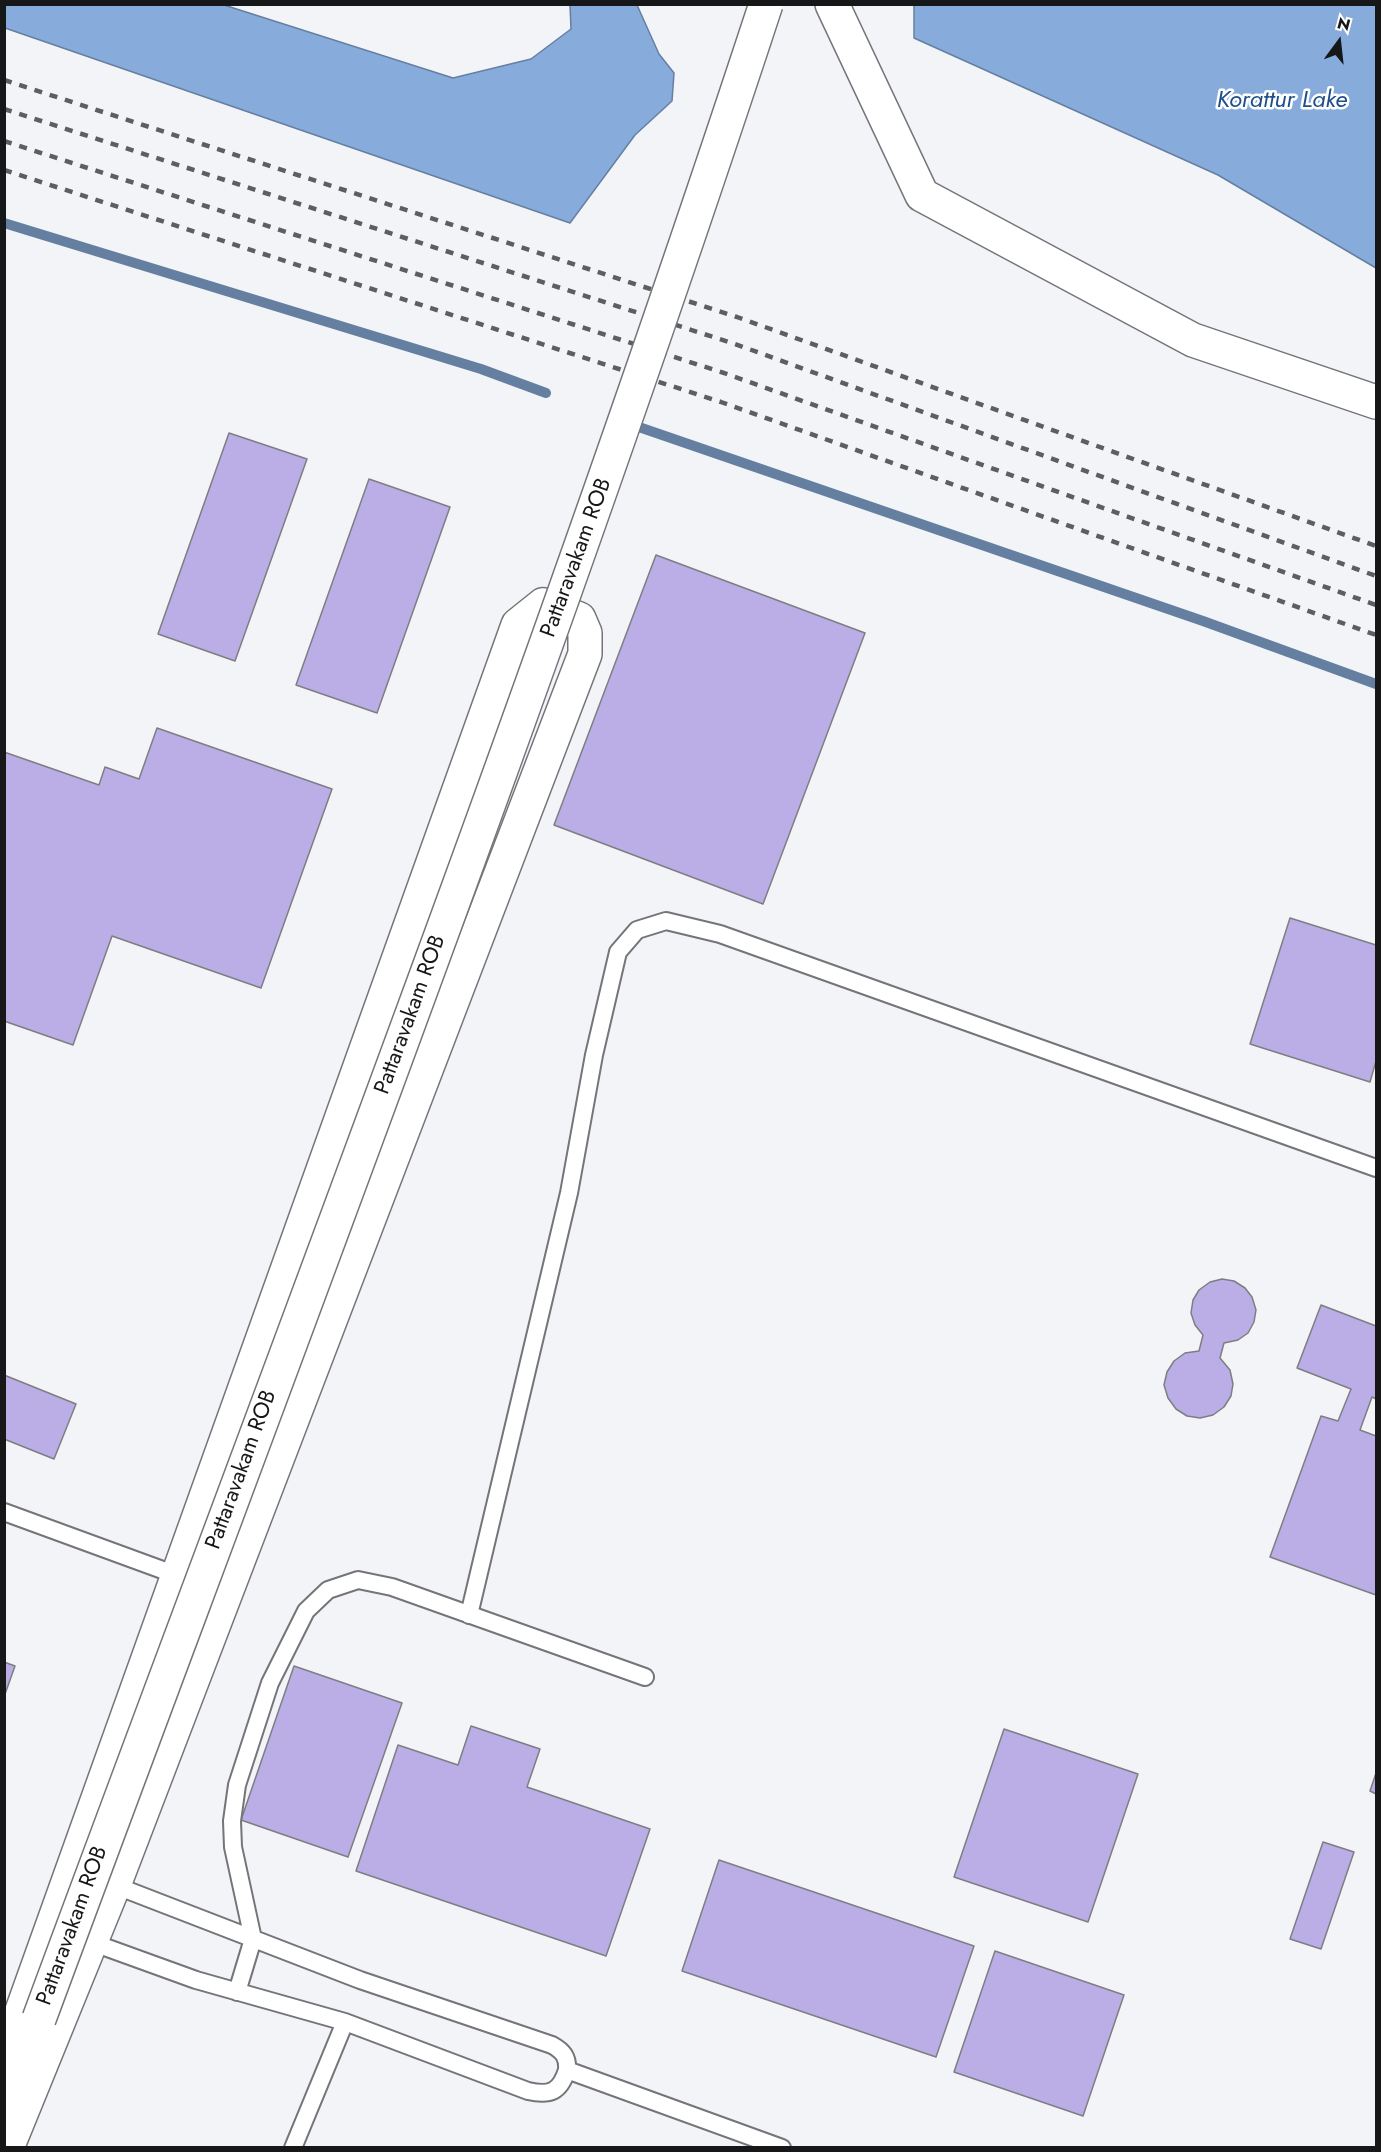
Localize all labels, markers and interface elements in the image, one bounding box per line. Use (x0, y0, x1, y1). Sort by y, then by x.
text: N (1335, 11, 1353, 37)
north arrow (1309, 12, 1369, 72)
water label: Korattur Lake (1217, 87, 1347, 115)
street label: Pattaravakam ROB (536, 475, 618, 641)
street label: Pattaravakam ROB (370, 932, 452, 1098)
street label: Pattaravakam ROB (201, 1387, 283, 1553)
street label: Pattaravakam ROB (32, 1843, 114, 2009)

